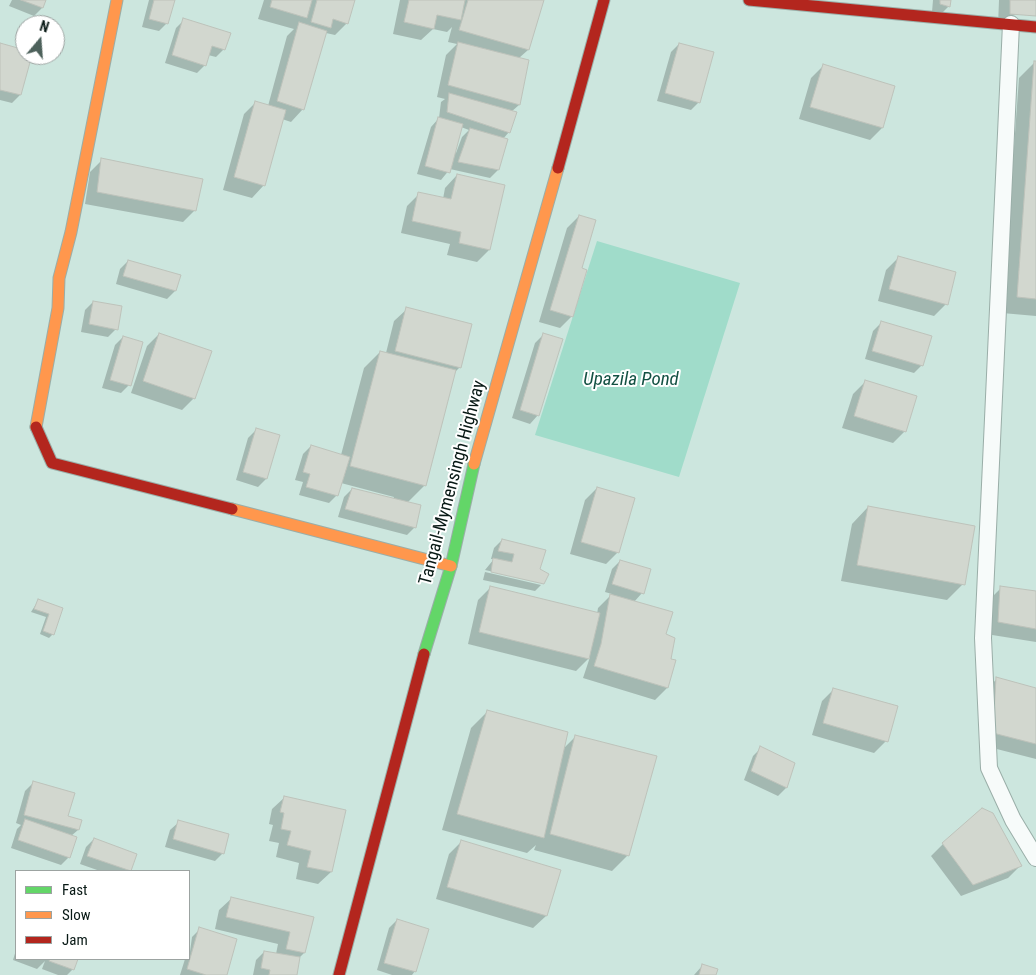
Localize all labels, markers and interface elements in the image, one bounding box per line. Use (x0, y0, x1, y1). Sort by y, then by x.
north arrow (15, 15, 65, 65)
text: N (38, 18, 51, 36)
water label: Upazila Pond (583, 369, 679, 391)
street label: Tangail-Mymensingh Highway (415, 378, 491, 588)
legend (15, 870, 190, 960)
text: Fast (62, 881, 87, 899)
text: Slow (62, 906, 91, 924)
text: Jam (62, 931, 88, 949)

